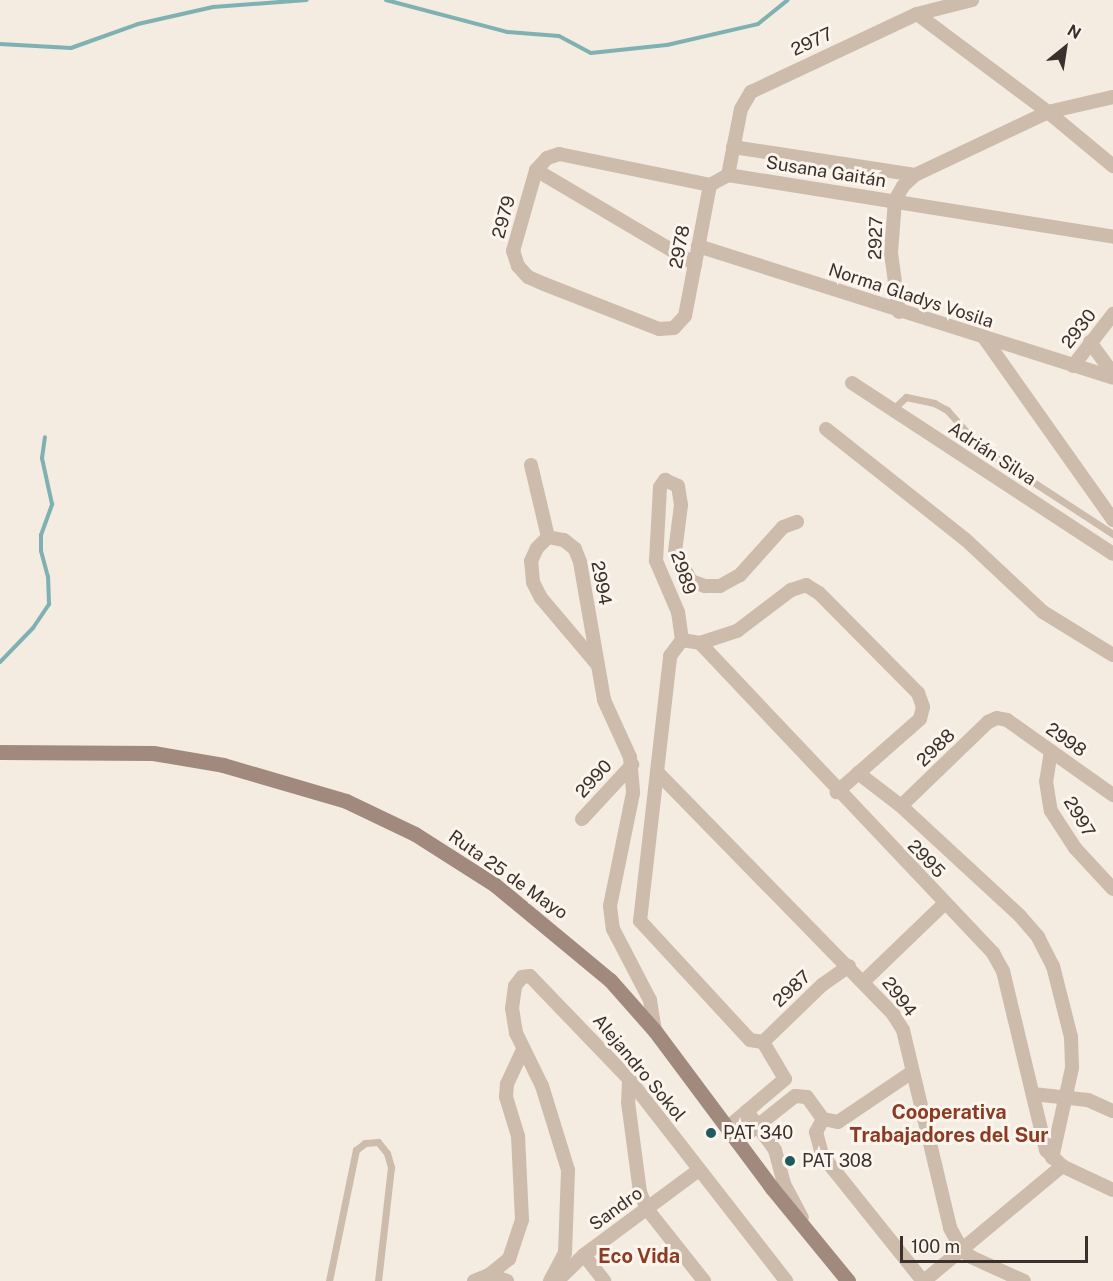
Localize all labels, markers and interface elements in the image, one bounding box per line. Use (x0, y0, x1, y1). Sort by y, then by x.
north arrow (1035, 18, 1095, 78)
text: N (1064, 21, 1084, 43)
street label: 2977 (788, 23, 836, 61)
street label: Susana Gaitán (764, 152, 888, 192)
street label: 2979 (488, 193, 520, 241)
street label: 2927 (864, 216, 888, 260)
street label: 2978 (665, 223, 695, 271)
street label: Norma Gladys Vosila (825, 259, 997, 333)
street label: 2930 (1057, 305, 1101, 353)
street label: Adrián Silva (944, 418, 1040, 490)
street label: 2989 (666, 548, 700, 598)
street label: 2994 (586, 559, 616, 607)
street label: 2998 (1042, 718, 1090, 762)
street label: 2988 (912, 725, 960, 771)
street label: 2990 (571, 756, 617, 802)
street label: 2997 (1059, 793, 1099, 841)
street label: Ruta 25 de Mayo (444, 826, 572, 924)
street label: 2995 (903, 835, 949, 883)
street label: 2987 (769, 966, 815, 1012)
street label: 2994 (877, 973, 921, 1021)
street label: Alejandro Sokol (588, 1010, 690, 1126)
district label: Cooperativa Trabajadores del Sur (849, 1100, 1049, 1147)
place label: PAT 340 (723, 1122, 793, 1144)
marker: PAT 340 (704, 1126, 718, 1140)
place label: PAT 308 (802, 1150, 872, 1172)
marker: PAT 308 (783, 1154, 797, 1168)
street label: Sandro (585, 1183, 647, 1235)
scale bar (903, 1224, 1090, 1262)
text: 100 m (911, 1236, 960, 1257)
district label: Eco Vida (598, 1244, 680, 1268)

